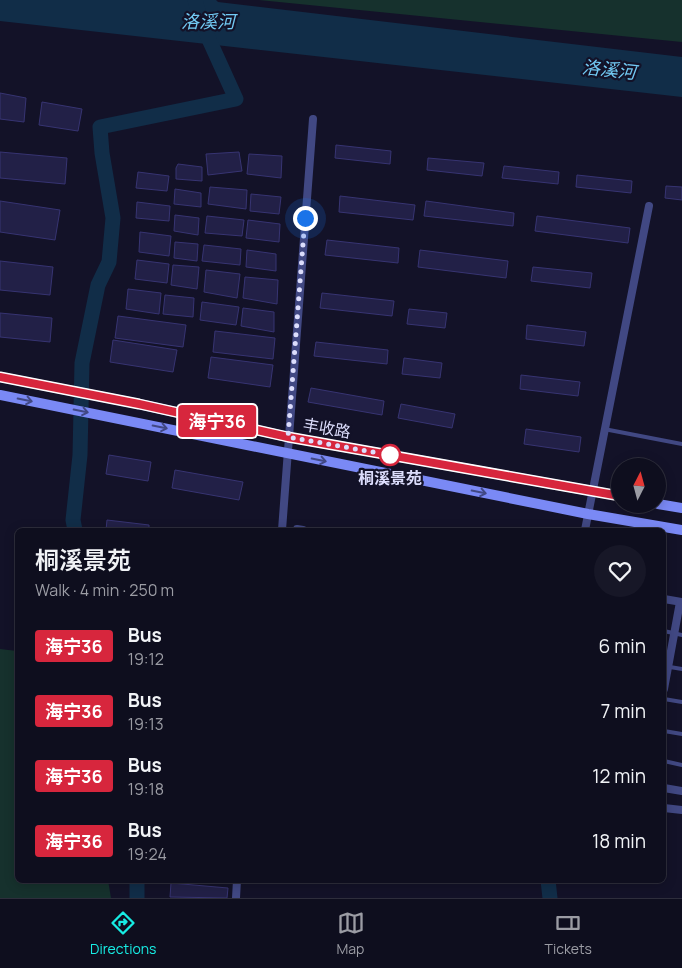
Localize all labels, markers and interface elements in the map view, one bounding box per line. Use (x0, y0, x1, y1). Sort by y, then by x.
water label: 洛溪河 (181, 9, 238, 33)
water label: 洛溪河 (581, 54, 640, 84)
your location (293, 206, 318, 231)
one-way arrow (16, 396, 32, 405)
line badge: 海宁36 (182, 405, 252, 437)
one-way arrow (72, 407, 88, 417)
text: 海宁36 (188, 409, 246, 433)
street label: 丰收路 (301, 413, 353, 443)
one-way arrow (152, 423, 168, 433)
marker: 桐溪景苑 (379, 444, 401, 466)
one-way arrow (311, 455, 327, 465)
north arrow (611, 458, 666, 512)
map controls (611, 458, 666, 513)
place label: 桐溪景苑 (358, 467, 422, 489)
one-way arrow (470, 488, 486, 497)
text: 桐溪景苑 (35, 543, 131, 576)
button: heart (594, 545, 646, 597)
text: Walk · 4 min · 250 m (35, 579, 174, 601)
text: Bus (128, 622, 162, 648)
text: 6 min (599, 633, 646, 659)
text: 海宁36 (45, 634, 103, 658)
text: 19:12 (128, 648, 164, 670)
text: Bus (128, 687, 162, 713)
text: 7 min (601, 698, 646, 724)
text: 海宁36 (45, 699, 103, 723)
text: 19:13 (128, 713, 164, 735)
text: Bus (128, 752, 162, 778)
text: 12 min (592, 763, 646, 789)
text: 海宁36 (45, 764, 103, 788)
text: 19:18 (128, 778, 164, 800)
text: Bus (128, 817, 162, 843)
text: 18 min (592, 828, 646, 854)
text: 海宁36 (45, 829, 103, 853)
text: 19:24 (128, 843, 167, 865)
tab: Directions (90, 909, 156, 958)
tab: Map (337, 909, 365, 958)
tab: Tickets (545, 909, 592, 958)

